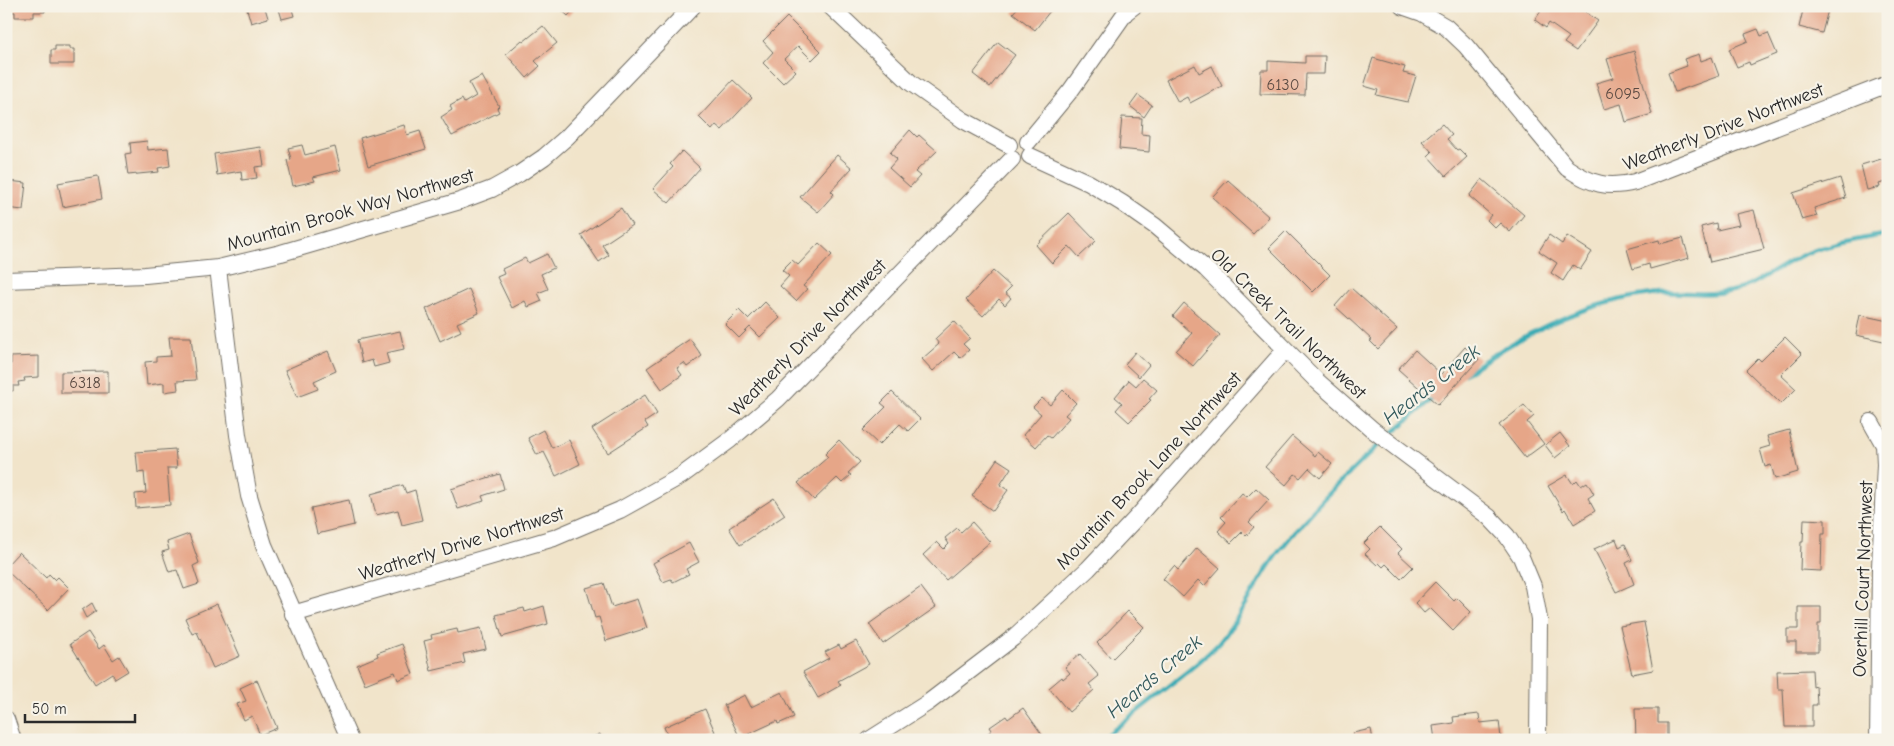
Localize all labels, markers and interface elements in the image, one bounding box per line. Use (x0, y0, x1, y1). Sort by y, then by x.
house number: 6130 (1267, 76, 1299, 94)
street label: Weatherly Drive Northwest (1620, 78, 1827, 175)
house number: 6095 (1605, 85, 1641, 103)
street label: Mountain Brook Way Northwest (224, 164, 477, 256)
street label: Old Creek Trail Northwest (1206, 244, 1371, 404)
street label: Weatherly Drive Northwest (725, 254, 891, 421)
water label: Heards Creek (1378, 339, 1485, 430)
street label: Mountain Brook Lane Northwest (1051, 367, 1246, 574)
house number: 6318 (69, 374, 101, 392)
street label: Overhill Court Northwest (1849, 480, 1877, 678)
street label: Weatherly Drive Northwest (356, 502, 567, 586)
water label: Heards Creek (1102, 630, 1207, 723)
scale bar (25, 691, 135, 723)
text: 50 m (32, 700, 67, 718)

